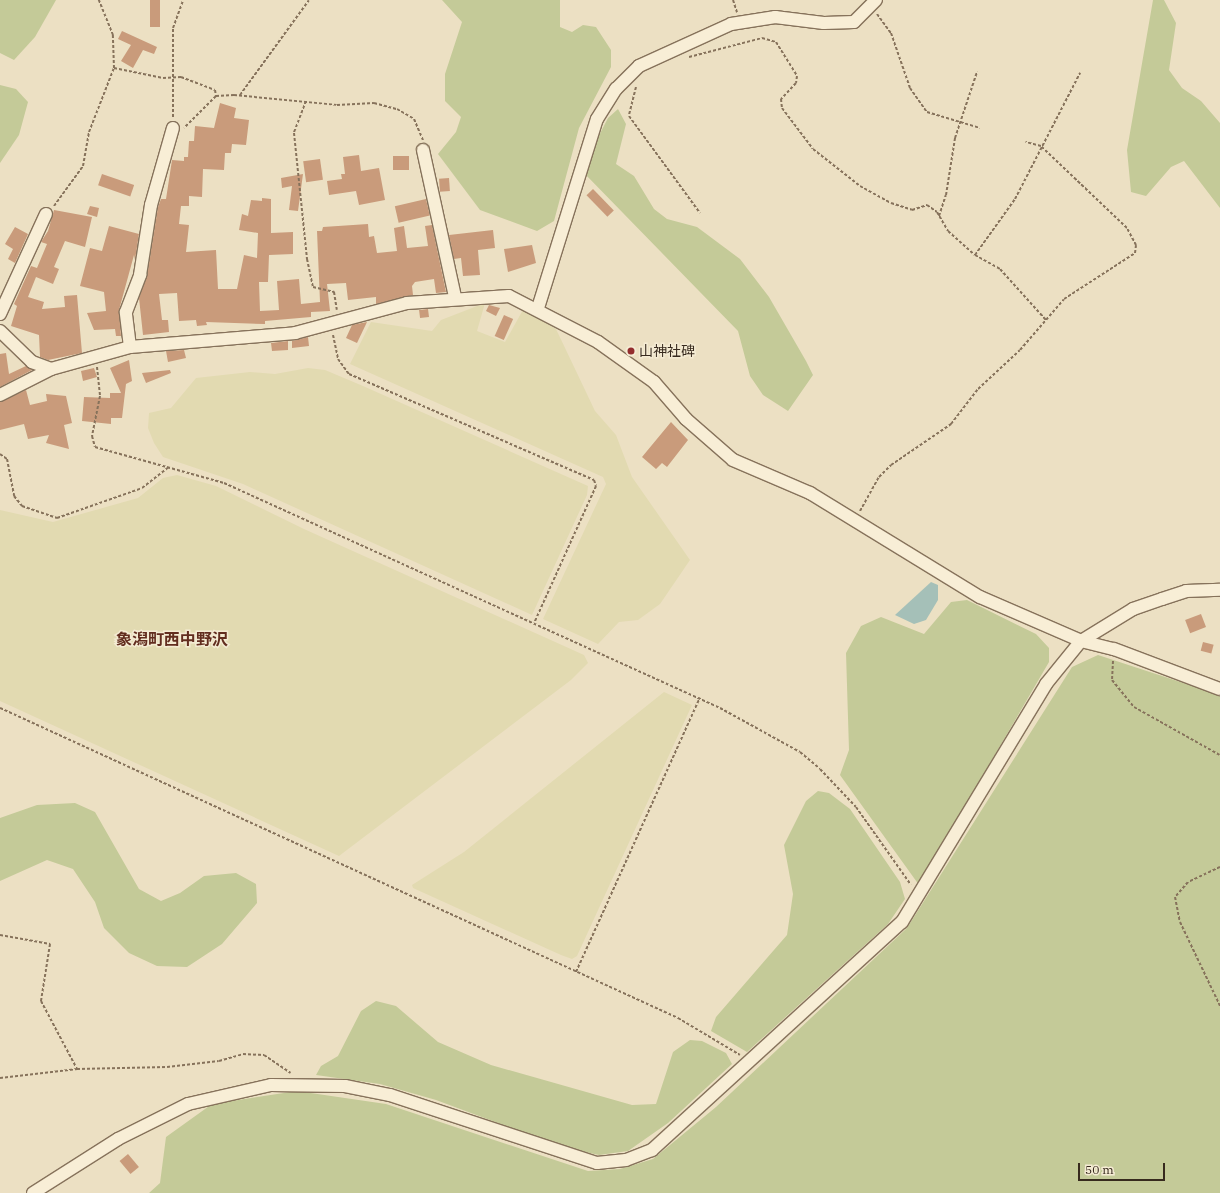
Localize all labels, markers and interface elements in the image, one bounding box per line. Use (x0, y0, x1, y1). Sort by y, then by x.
place label: 山神社碑 (639, 343, 695, 359)
marker: 山神社碑 (626, 346, 636, 356)
district label: 象潟町西中野沢 (116, 629, 228, 649)
scale bar (1080, 1155, 1167, 1181)
text: 50 m (1085, 1162, 1114, 1177)

